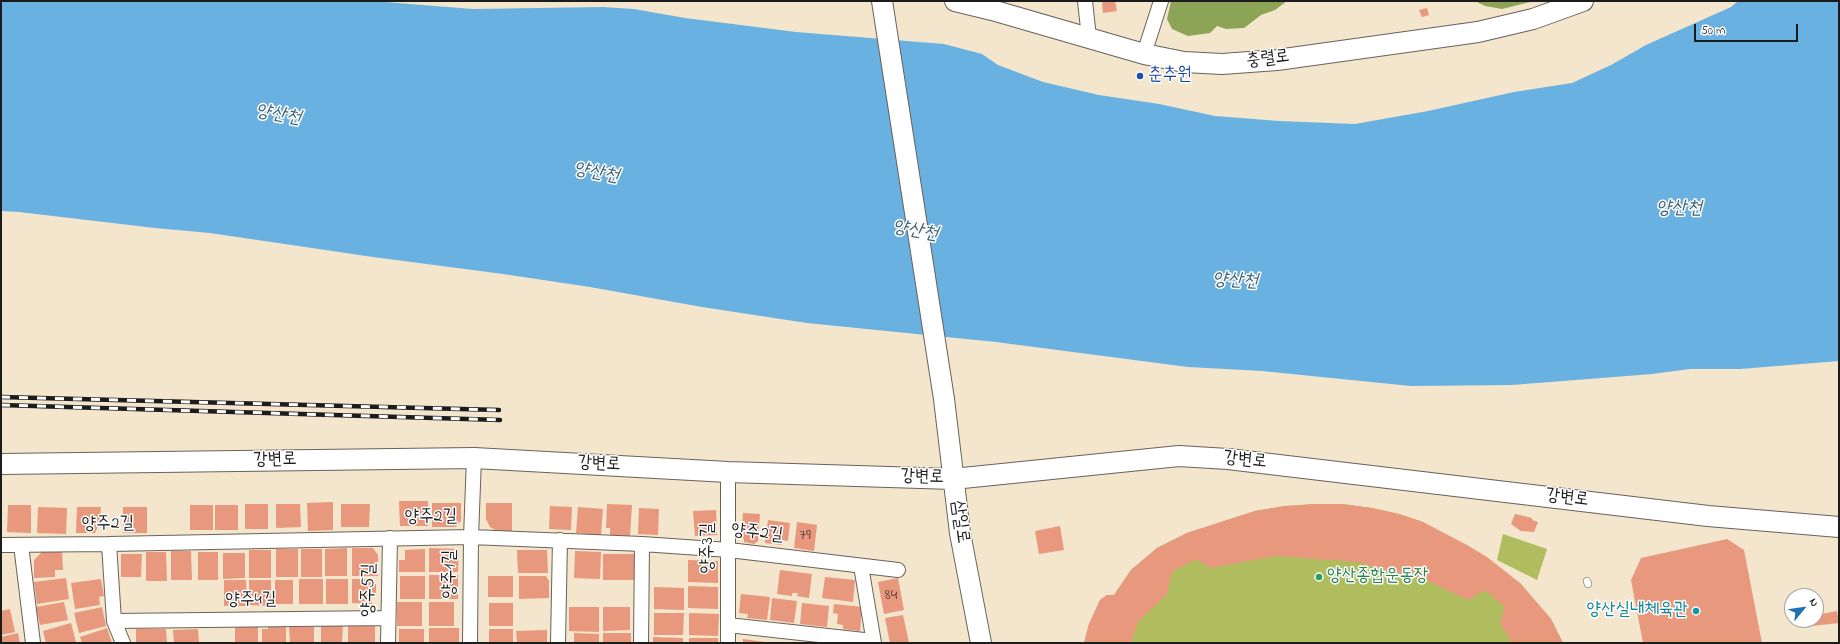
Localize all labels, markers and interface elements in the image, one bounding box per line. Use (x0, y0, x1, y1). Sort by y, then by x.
scale bar (1696, 16, 1800, 42)
text: 50 m (1701, 22, 1725, 40)
street label: 충렬로 (1245, 47, 1291, 73)
place label: 춘추원 (1148, 65, 1191, 87)
marker: 춘추원 (1135, 71, 1145, 81)
water label: 양산천 (253, 101, 303, 131)
water label: 양산천 (571, 159, 621, 189)
water label: 양산천 (1656, 199, 1702, 221)
water label: 양산천 (890, 217, 940, 247)
water label: 양산천 (1212, 269, 1258, 295)
street label: 강변로 (1222, 448, 1268, 474)
street label: 강변로 (253, 450, 297, 472)
street label: 강변로 (577, 453, 621, 477)
street label: 강변로 (900, 466, 944, 490)
street label: 강변로 (1544, 486, 1590, 512)
street label: 삼일로 (945, 499, 973, 545)
street label: 양주2길 (405, 507, 457, 529)
street label: 양주2길 (82, 514, 134, 536)
street label: 양주2길 (730, 521, 784, 547)
street label: 양주3길 (698, 523, 720, 573)
house number: 79 (799, 526, 811, 546)
street label: 양주1길 (440, 549, 462, 599)
street label: 양주5길 (359, 563, 381, 617)
place label: 양산종합운동장 (1327, 566, 1428, 588)
marker: 양산종합운동장 (1314, 572, 1324, 582)
house number: 84 (885, 586, 897, 606)
north arrow (1784, 588, 1824, 628)
street label: 양주4길 (225, 590, 277, 612)
text: N (1805, 596, 1822, 610)
place label: 양산실내체육관 (1587, 600, 1688, 622)
marker: 양산실내체육관 (1691, 606, 1701, 616)

